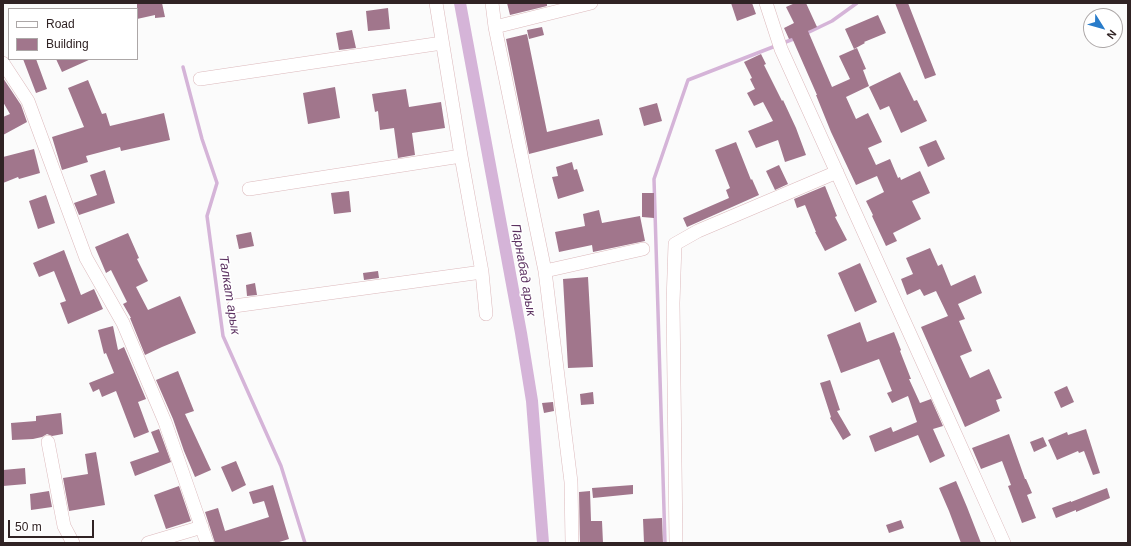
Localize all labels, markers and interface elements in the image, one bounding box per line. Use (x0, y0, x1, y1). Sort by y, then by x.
legend (8, 8, 138, 60)
north arrow (1083, 8, 1123, 48)
text: Road (46, 17, 75, 31)
text: N (1105, 28, 1119, 41)
text: Building (46, 37, 89, 51)
water label: Парнабад арык (507, 222, 539, 318)
water label: Талкат арык (215, 254, 243, 336)
scale bar (10, 512, 96, 538)
text: 50 m (15, 520, 42, 534)

